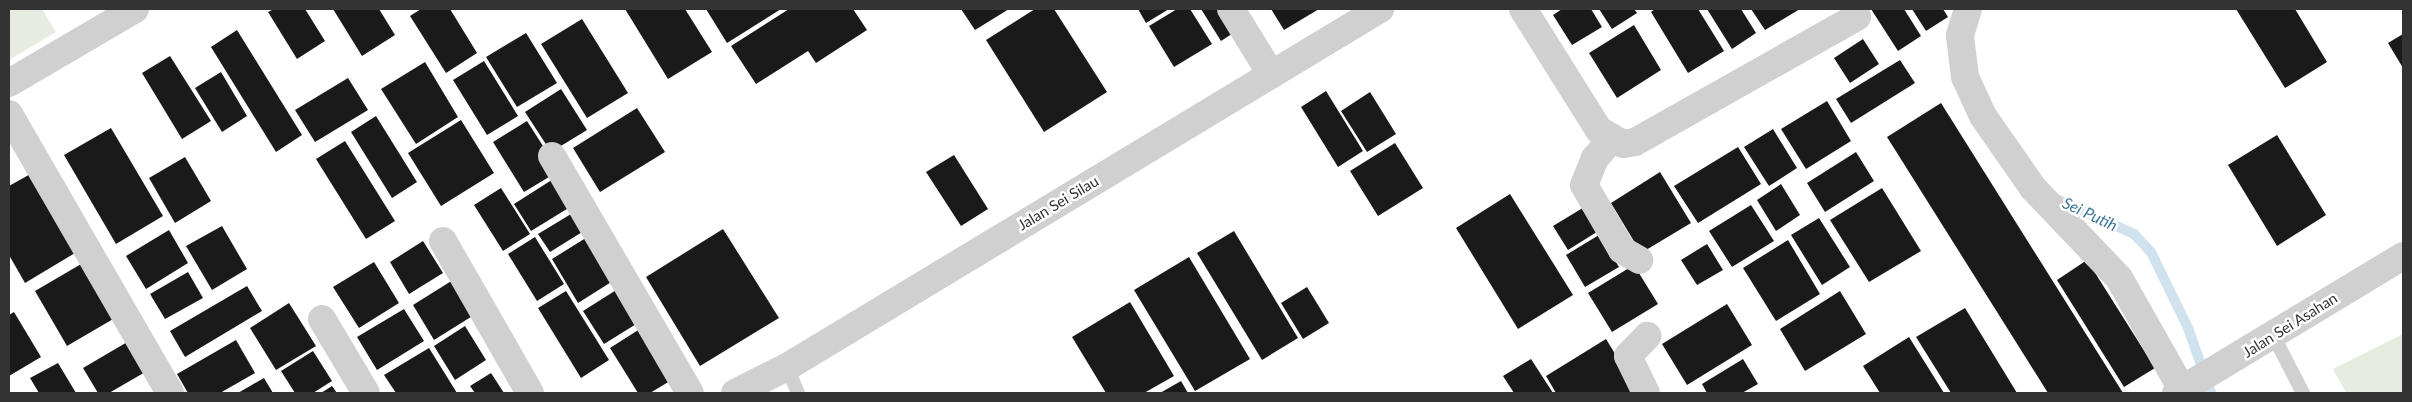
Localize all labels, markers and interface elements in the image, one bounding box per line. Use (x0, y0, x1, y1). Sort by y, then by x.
street label: Jalan Sei Silau (1014, 172, 1102, 234)
water label: Sei Putih (2060, 193, 2120, 235)
street label: Jalan Sei Asahan (2239, 289, 2341, 361)

